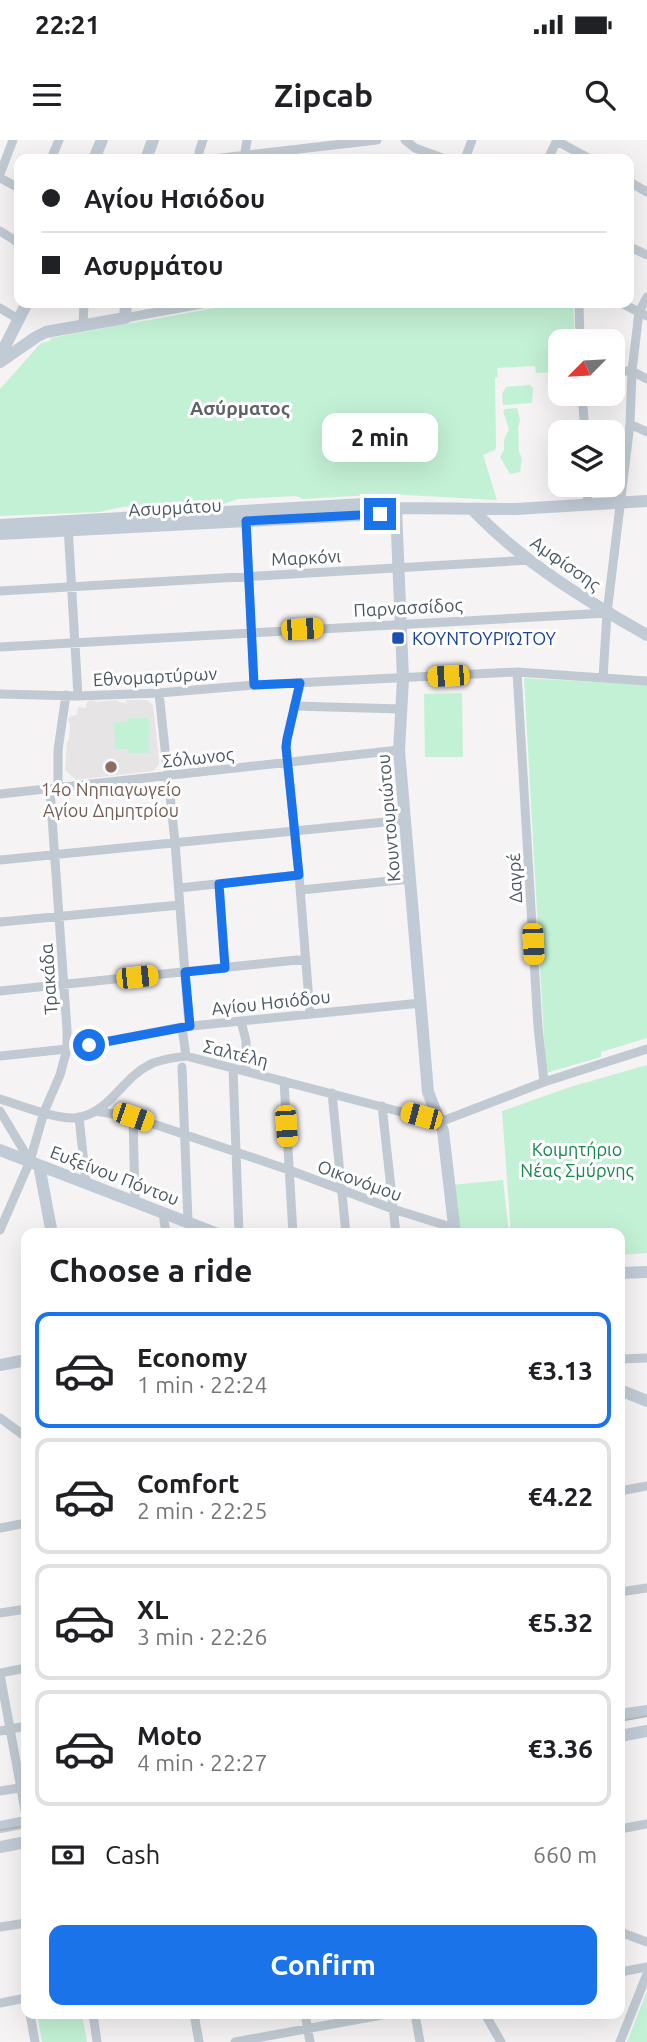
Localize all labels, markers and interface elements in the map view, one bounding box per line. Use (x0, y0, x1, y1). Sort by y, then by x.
text: 22:21 (35, 10, 100, 39)
icon: menu (28, 76, 66, 114)
icon: search (581, 76, 619, 114)
text: Zipcab (274, 77, 373, 113)
text: Αγίου Ησιόδου (84, 184, 265, 213)
text: Ασυρμάτου (84, 251, 224, 280)
north arrow (548, 329, 625, 406)
map controls (548, 329, 625, 497)
district label: Ασύρματος (190, 397, 290, 419)
callout: 2 min (322, 412, 438, 462)
button: layers (548, 420, 625, 497)
text: 2 min (351, 425, 409, 450)
street label: Ασυρμάτου (128, 495, 222, 519)
route end (364, 498, 396, 530)
street label: Αμφίσσης (527, 532, 605, 595)
street label: Μαρκόνι (271, 545, 342, 569)
street label: Παρνασσίδος (353, 594, 463, 621)
car (281, 617, 324, 641)
place label: ΚΟΥΝΤΟΥΡΙΏΤΟΥ (412, 628, 557, 648)
marker: ΚΟΥΝΤΟΥΡΙΏΤΟΥ (390, 630, 406, 646)
street label: Εθνομαρτύρων (92, 663, 218, 689)
car (427, 664, 470, 688)
street label: Σόλωνος (161, 743, 235, 772)
street label: Κουντουριώτου (372, 753, 404, 883)
marker: 14ο Νηπιαγωγείο Αγίου Δημητρίου (103, 759, 119, 775)
place label: 14ο Νηπιαγωγείο Αγίου Δημητρίου (41, 779, 181, 820)
street label: Δαγρέ (503, 852, 525, 904)
car (522, 922, 545, 966)
street label: Τρακάδα (36, 943, 60, 1015)
car (116, 964, 159, 990)
street label: Αγίου Ησιόδου (210, 986, 332, 1018)
route start (73, 1029, 105, 1061)
street label: Σαλτέλη (202, 1035, 270, 1071)
car (110, 1100, 157, 1134)
car (398, 1100, 445, 1132)
car (275, 1104, 298, 1148)
park label: Κοιμητήριο Νέας Σμύρνης (520, 1139, 634, 1181)
street label: Ευξείνου Πόντου (48, 1141, 182, 1209)
street label: Οικονόμου (315, 1155, 405, 1205)
text: Choose a ride (49, 1252, 252, 1288)
icon: car (53, 1339, 116, 1402)
text: Economy (137, 1343, 247, 1372)
text: €3.13 (528, 1356, 593, 1385)
text: 1 min · 22:24 (137, 1372, 268, 1397)
icon: car (53, 1465, 116, 1528)
text: Comfort (137, 1469, 240, 1498)
text: €4.22 (528, 1482, 593, 1511)
text: 2 min · 22:25 (137, 1498, 268, 1523)
icon: car (53, 1591, 116, 1654)
text: XL (137, 1595, 168, 1624)
text: €5.32 (528, 1608, 593, 1637)
text: 3 min · 22:26 (137, 1624, 268, 1649)
icon: car (53, 1717, 116, 1780)
text: Moto (137, 1721, 202, 1750)
text: €3.36 (528, 1734, 593, 1763)
text: 4 min · 22:27 (137, 1750, 268, 1775)
icon: cash (49, 1836, 87, 1874)
text: Cash (105, 1840, 160, 1869)
text: 660 m (533, 1842, 597, 1867)
button: Confirm (49, 1925, 597, 2005)

